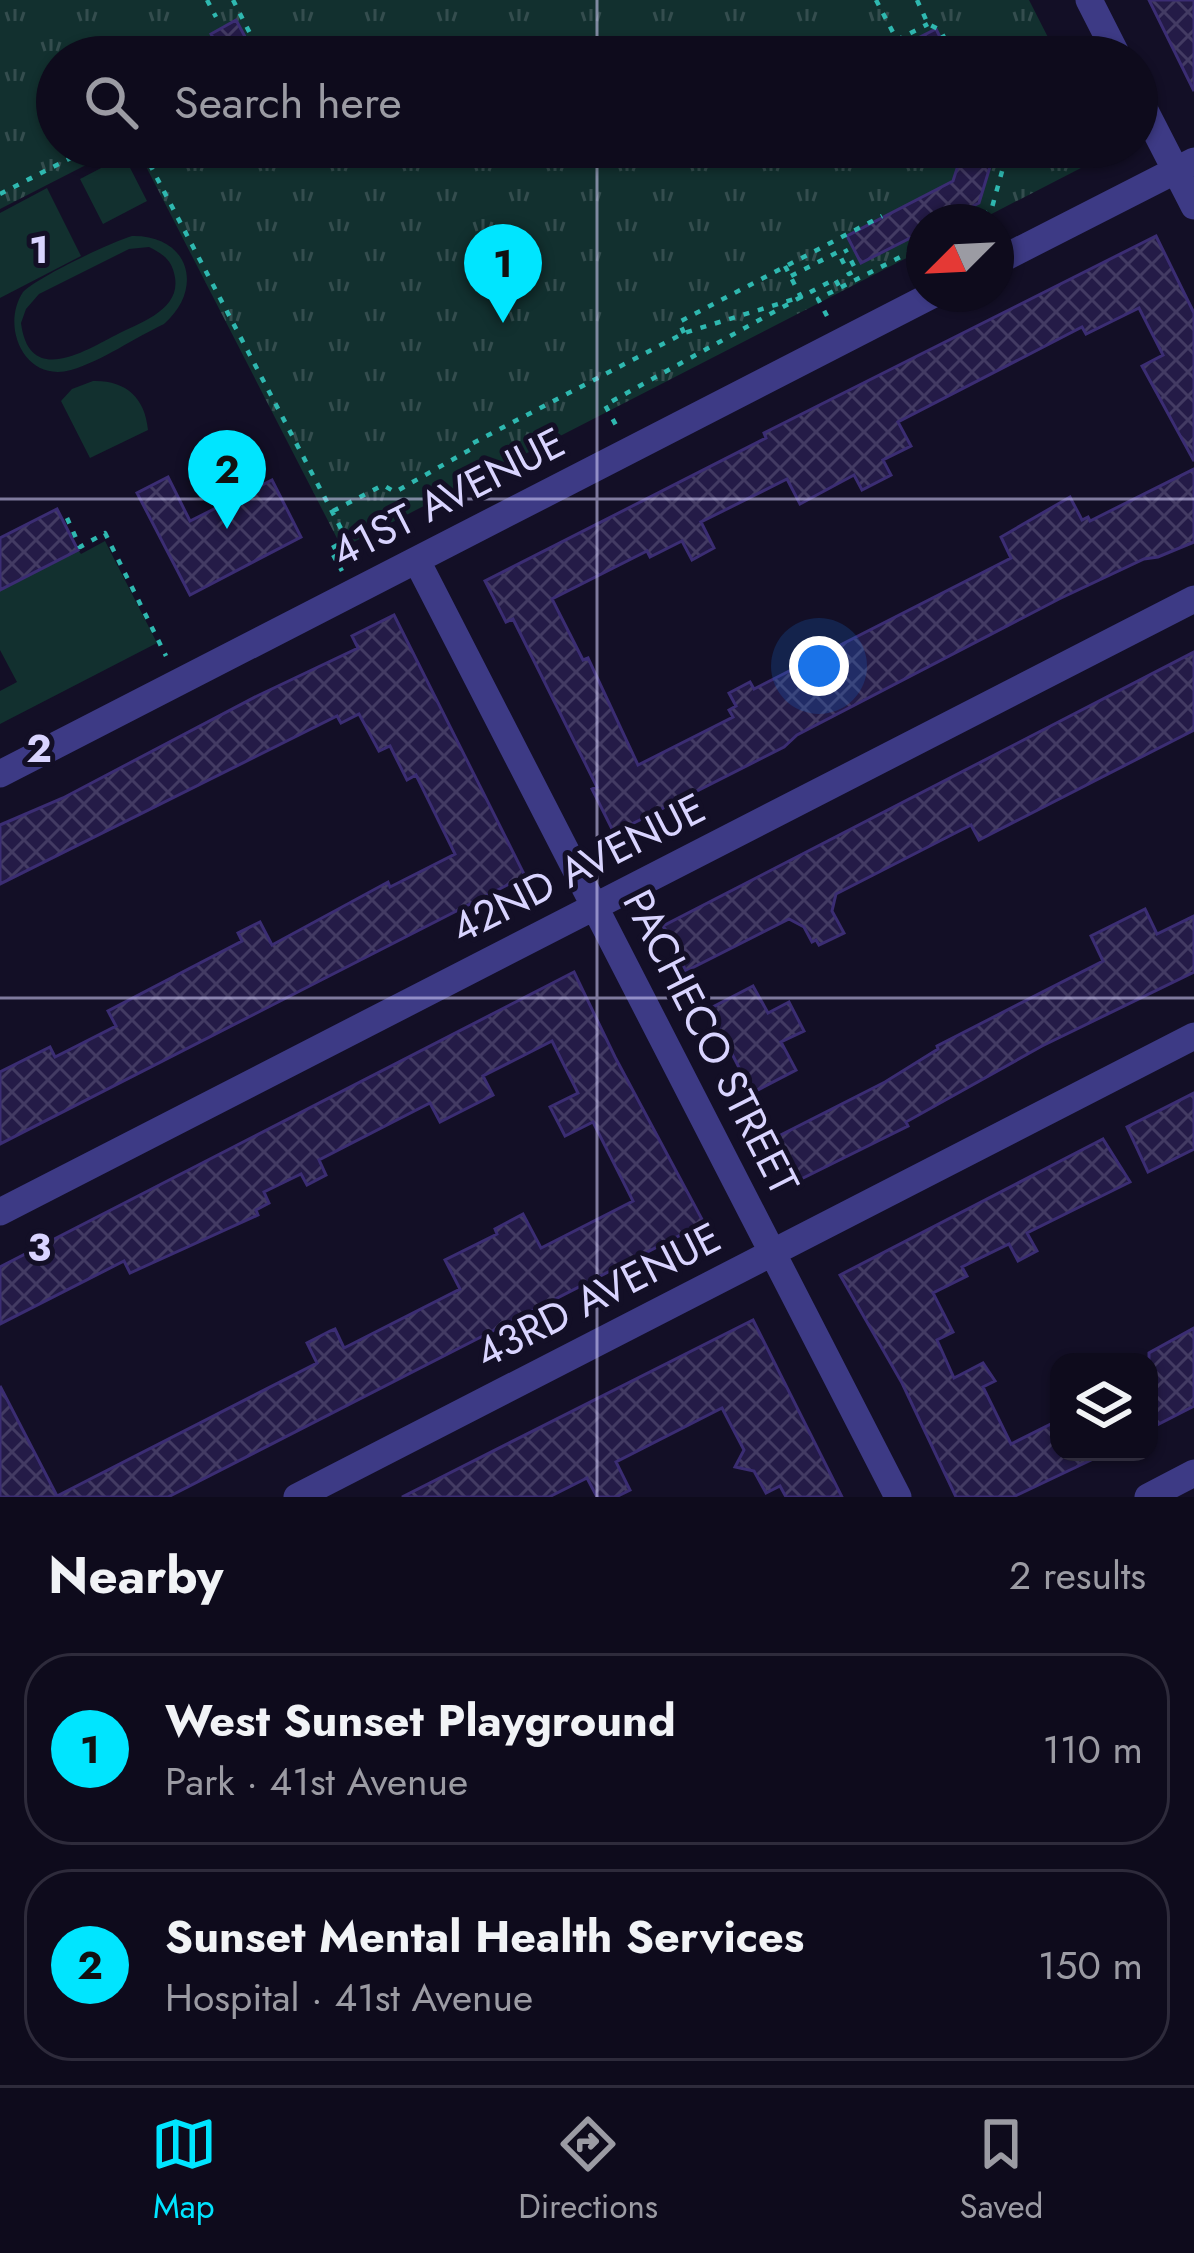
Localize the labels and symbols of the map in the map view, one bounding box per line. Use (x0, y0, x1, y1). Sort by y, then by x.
north arrow (906, 204, 1014, 312)
text: 1 (29, 221, 49, 278)
pin: 1 (464, 224, 542, 323)
street label: 41ST AVENUE (321, 412, 575, 582)
pin: 2 (188, 430, 266, 529)
your location (789, 636, 849, 696)
text: 2 (26, 720, 52, 777)
street label: 42ND AVENUE (440, 778, 716, 958)
street label: PACHECO STREET (608, 879, 814, 1205)
street label: 43RD AVENUE (465, 1207, 731, 1383)
text: 3 (27, 1219, 51, 1276)

